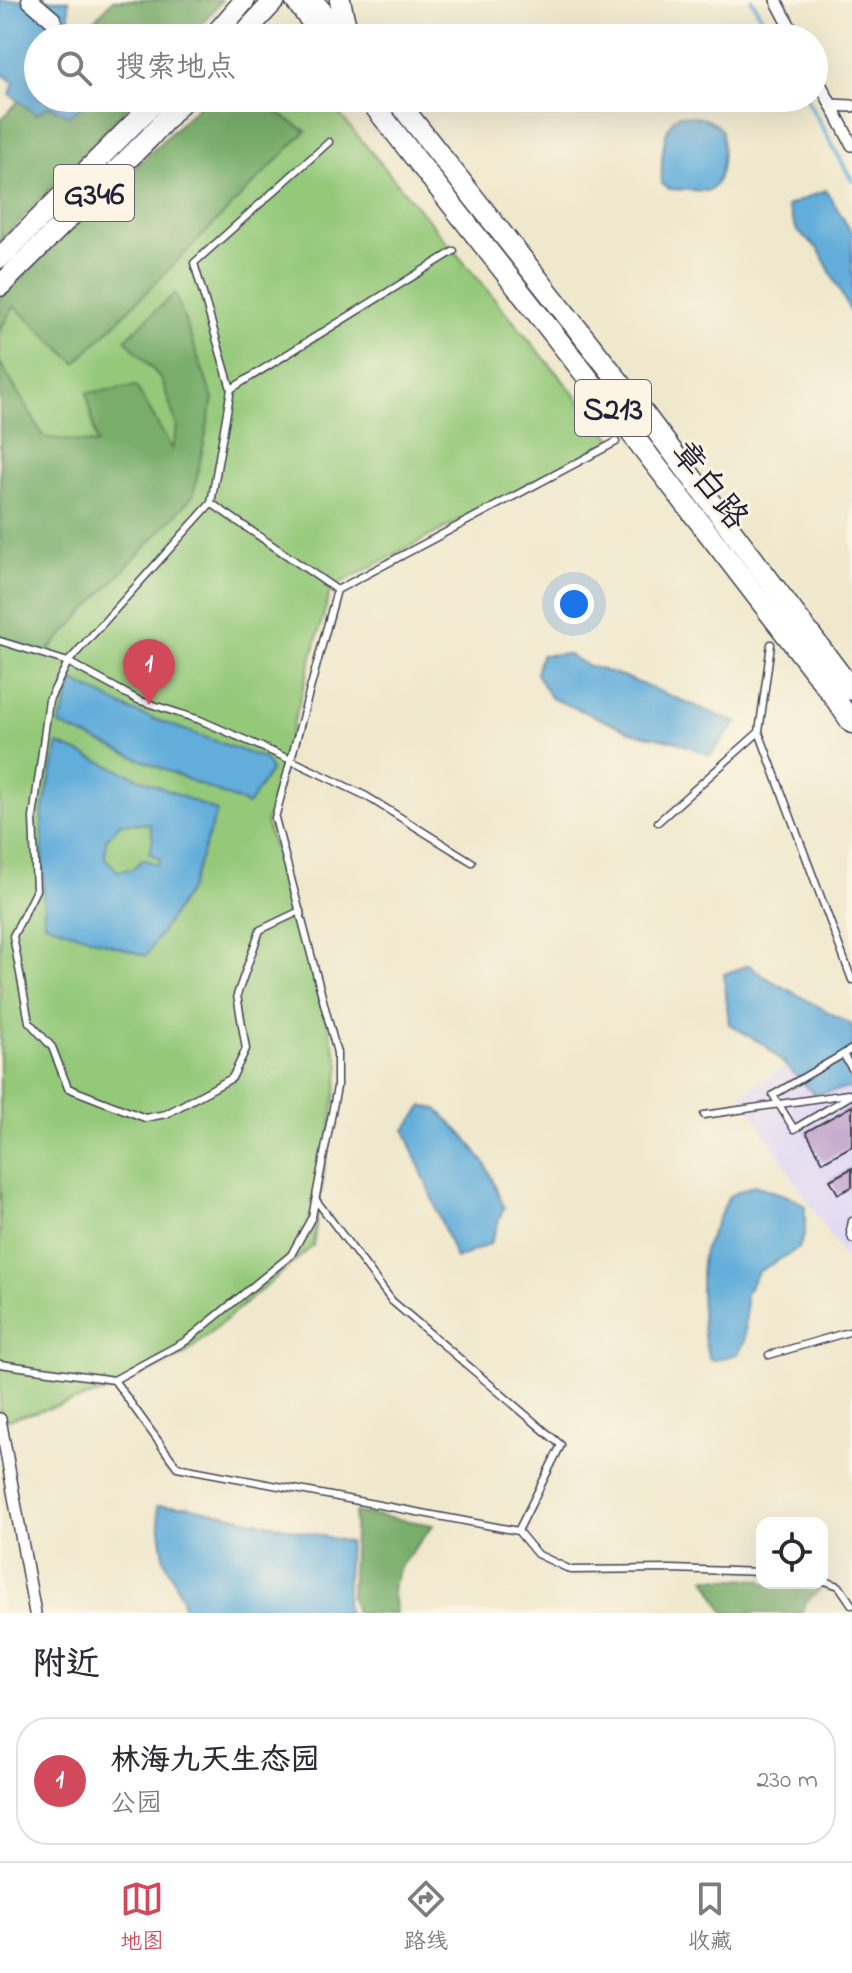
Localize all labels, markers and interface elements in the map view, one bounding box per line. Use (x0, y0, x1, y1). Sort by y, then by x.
search box (24, 24, 828, 112)
icon: search (52, 46, 96, 90)
text: 搜索地点 (116, 47, 236, 91)
road number: G346 (54, 165, 134, 221)
road number: S213 (575, 380, 651, 436)
street label: 章白路 (657, 431, 759, 542)
your location (554, 584, 594, 624)
pin: 1 (123, 639, 175, 705)
map controls (756, 1517, 828, 1589)
button: locate (756, 1517, 828, 1589)
text: 附近 (32, 1641, 100, 1691)
text: 林海九天生态园 (110, 1740, 320, 1784)
text: 1 (56, 1762, 64, 1800)
text: 230 m (756, 1762, 818, 1800)
text: 公园 (110, 1786, 162, 1824)
tab: 地图 (120, 1877, 164, 1959)
tab: 路线 (404, 1877, 448, 1959)
tab: 收藏 (688, 1877, 732, 1959)

